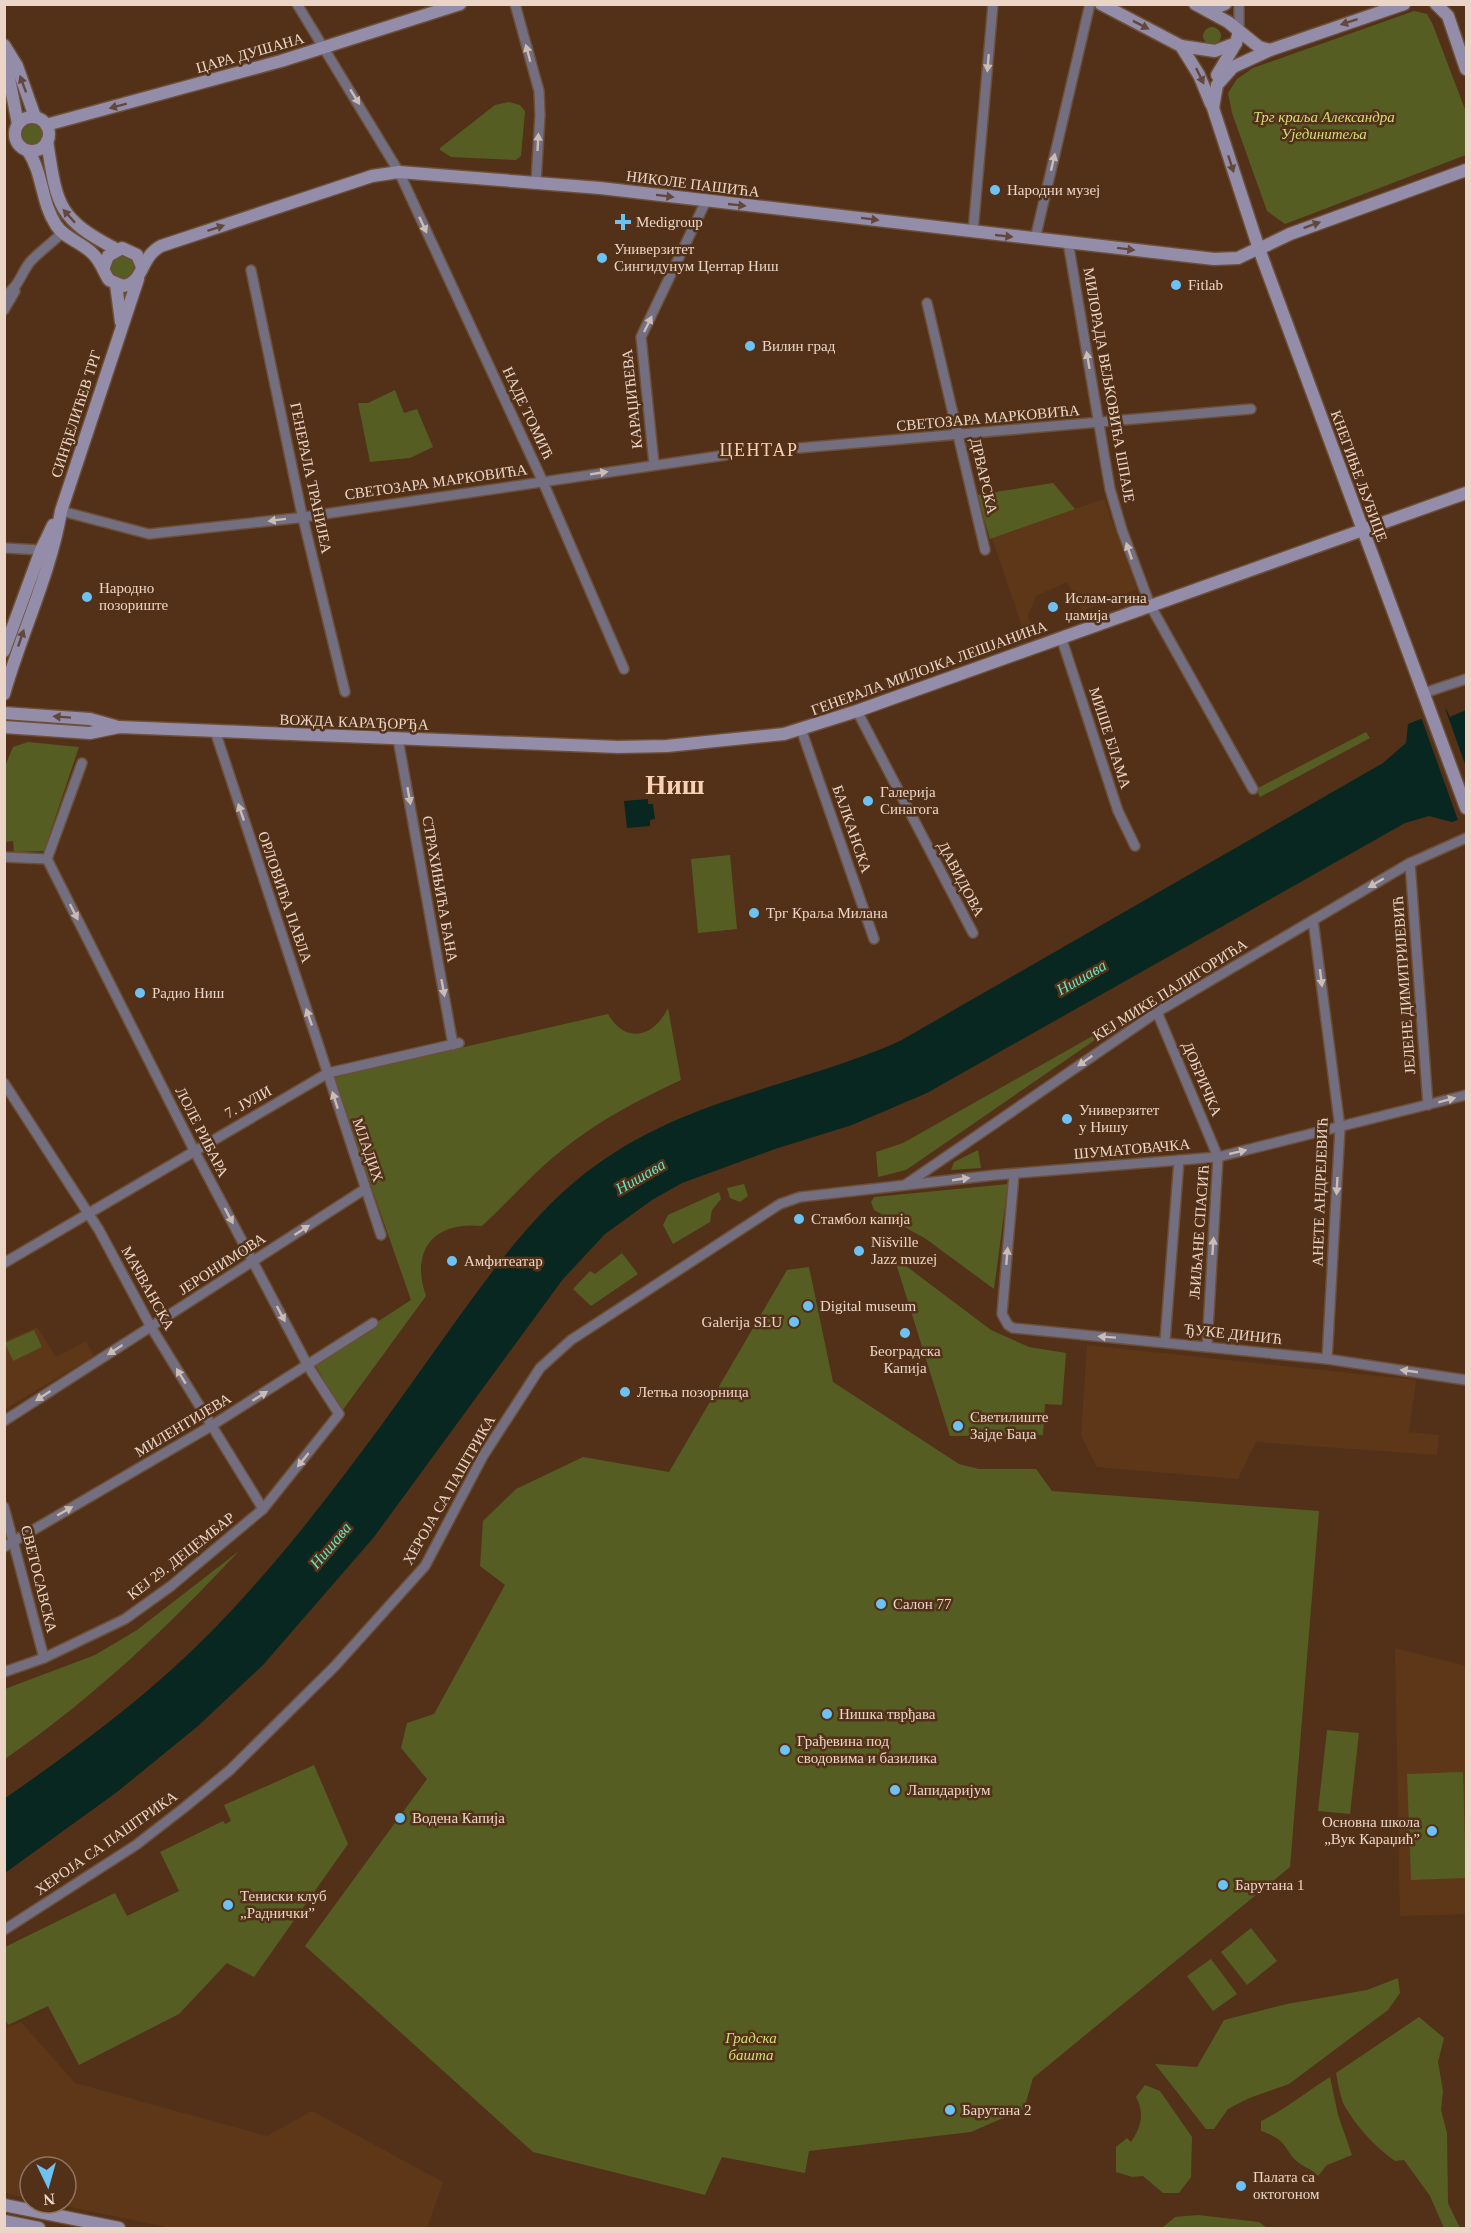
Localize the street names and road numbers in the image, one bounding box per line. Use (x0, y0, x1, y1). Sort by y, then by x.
street label: ЦАРА ДУШАНА (194, 30, 306, 76)
street label: НИКОЛЕ ПАШИЋА (625, 168, 761, 200)
street label: МИЛОРАДА ВЕЉКОВИЋА ШПАЈЕ (1080, 266, 1138, 504)
street label: СИНЂЕЛИЋЕВ ТРГ (48, 348, 104, 480)
street label: КАРАЏИЋЕВА (619, 348, 645, 450)
street label: НАДЕ ТОМИЋ (500, 364, 556, 462)
street label: ГЕНЕРАЛА ТРАНИЈЕА (287, 401, 335, 555)
street label: СВЕТОЗАРА МАРКОВИЋА (896, 402, 1081, 434)
street label: КНЕГИЊЕ ЉУБИЦЕ (1328, 408, 1390, 544)
street label: ДРВАРСКА (967, 436, 1001, 516)
street label: СВЕТОЗАРА МАРКОВИЋА (344, 461, 528, 503)
street label: ГЕНЕРАЛА МИЛОЈКА ЛЕШЈАНИНА (809, 618, 1049, 718)
street label: МИШЕ БЛАМА (1086, 685, 1134, 791)
street label: ВОЖДА КАРАЂОРЂА (279, 711, 429, 733)
street label: БАЛКАНСКА (829, 783, 875, 875)
street label: СТРАХИЊИЋА БАНА (419, 814, 461, 964)
street label: ОРЛОВИЋА ПАВЛА (255, 829, 315, 965)
street label: ДАВИДОВА (934, 839, 988, 919)
street label: ЈЕЛЕНЕ ДИМИТРИЈЕВИЋ (1390, 895, 1418, 1075)
street label: КЕЈ МИКЕ ПАЛИГОРИЋА (1090, 936, 1250, 1044)
street label: ДОБРИЧКА (1179, 1039, 1225, 1119)
street label: 7. ЈУЛИ (222, 1083, 274, 1121)
street label: ЛОЛЕ РИБАРА (172, 1084, 232, 1180)
street label: МЛАДИХ (350, 1116, 386, 1184)
street label: АНЕТЕ АНДРЕЈЕВИЋ (1309, 1117, 1331, 1267)
street label: ШУМАТОВАЧКА (1073, 1136, 1191, 1162)
street label: ЉИЉАНЕ СПАСИЋ (1186, 1164, 1212, 1300)
street label: ЈЕРОНИМОВА (176, 1230, 268, 1298)
street label: МАЧВАНСКА (118, 1243, 178, 1333)
street label: ЂУКЕ ДИНИЋ (1183, 1321, 1283, 1347)
street label: МИЛЕНТИЈЕВА (132, 1390, 234, 1460)
street label: ХЕРОЈА СА ПАШТРИКА (400, 1412, 498, 1567)
street label: КЕЈ 29. ДЕЦЕМБАР (124, 1509, 238, 1603)
street label: СВЕТОСАВСКА (18, 1524, 60, 1635)
street label: ХЕРОЈА СА ПАШТРИКА (32, 1788, 180, 1898)

